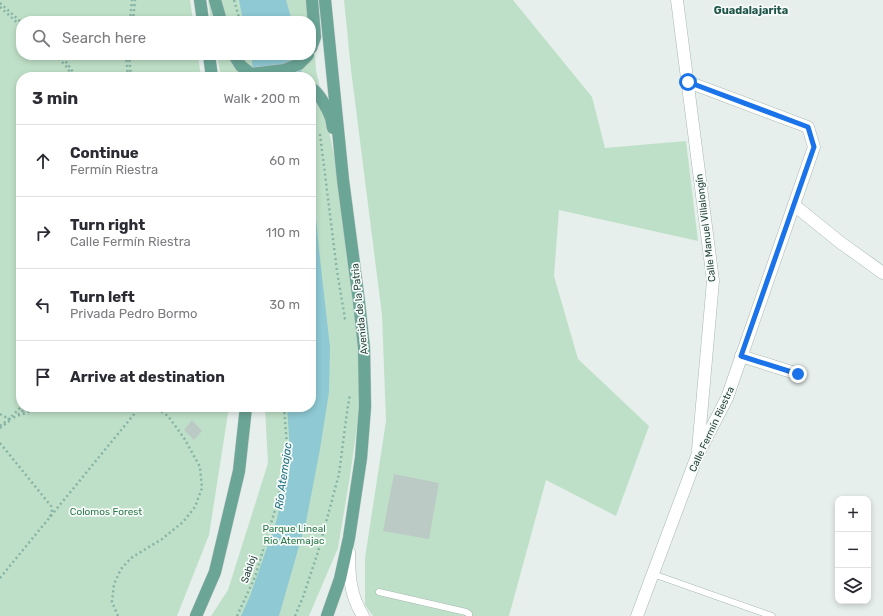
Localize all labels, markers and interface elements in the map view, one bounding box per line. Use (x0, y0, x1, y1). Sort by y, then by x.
district label: Guadalajarita (714, 4, 788, 17)
search box (16, 16, 316, 60)
icon: search (30, 27, 52, 49)
text: Search here (62, 29, 146, 47)
route start (679, 73, 697, 91)
text: 3 min (32, 88, 78, 108)
text: Walk · 200 m (223, 91, 300, 106)
text: Continue (70, 144, 139, 162)
icon: ahead (32, 150, 54, 172)
text: 60 m (269, 153, 300, 168)
text: Fermín Riestra (70, 162, 158, 177)
street label: Calle Manuel Villalongín (693, 173, 719, 283)
text: Turn right (70, 216, 145, 234)
icon: right (32, 222, 54, 244)
text: 110 m (266, 225, 300, 240)
text: Calle Fermín Riestra (70, 234, 191, 249)
street label: Avenida de la Patria (349, 263, 371, 355)
text: Turn left (70, 288, 135, 306)
icon: left (32, 294, 54, 316)
text: 30 m (269, 297, 300, 312)
text: Privada Pedro Bormo (70, 306, 197, 321)
route end (789, 365, 807, 383)
icon: arrive (32, 366, 54, 388)
text: Arrive at destination (70, 368, 225, 386)
street label: Calle Fermín Riestra (687, 385, 737, 474)
water label: Río Atemajac (272, 442, 295, 510)
map controls (835, 496, 871, 604)
button: + (835, 496, 871, 532)
park label: Colomos Forest (70, 506, 142, 518)
park label: Parque Lineal Rio Atemajac (262, 523, 326, 547)
button: − (835, 532, 871, 568)
street label: Sabloj (239, 554, 259, 585)
button: layers (835, 568, 871, 604)

